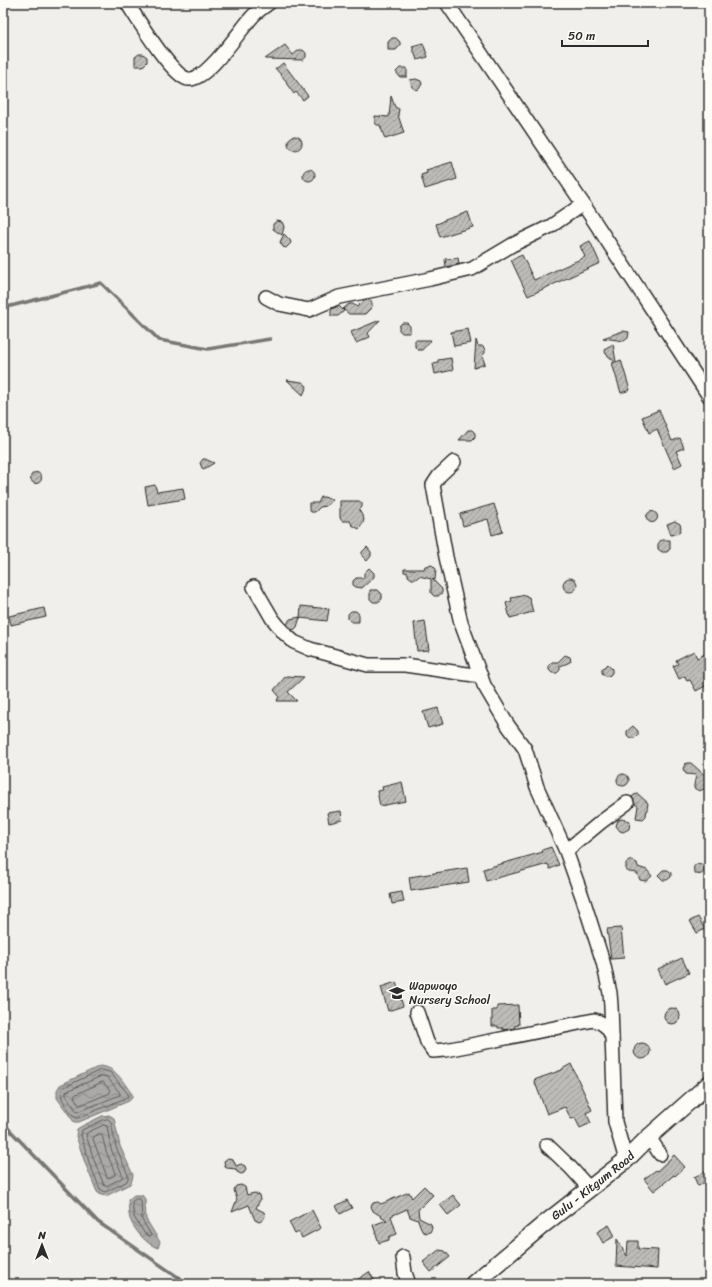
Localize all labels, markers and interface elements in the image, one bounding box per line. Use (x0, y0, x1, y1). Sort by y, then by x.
scale bar (562, 22, 648, 48)
text: 50 m (568, 25, 595, 47)
place label: Wapwoyo Nursery School (409, 975, 491, 1011)
school or university icon: Wapwoyo Nursery School (388, 984, 406, 1002)
street label: Gulu - Kitgum Road (546, 1145, 641, 1226)
north arrow (22, 1225, 62, 1265)
text: N (37, 1226, 46, 1245)

